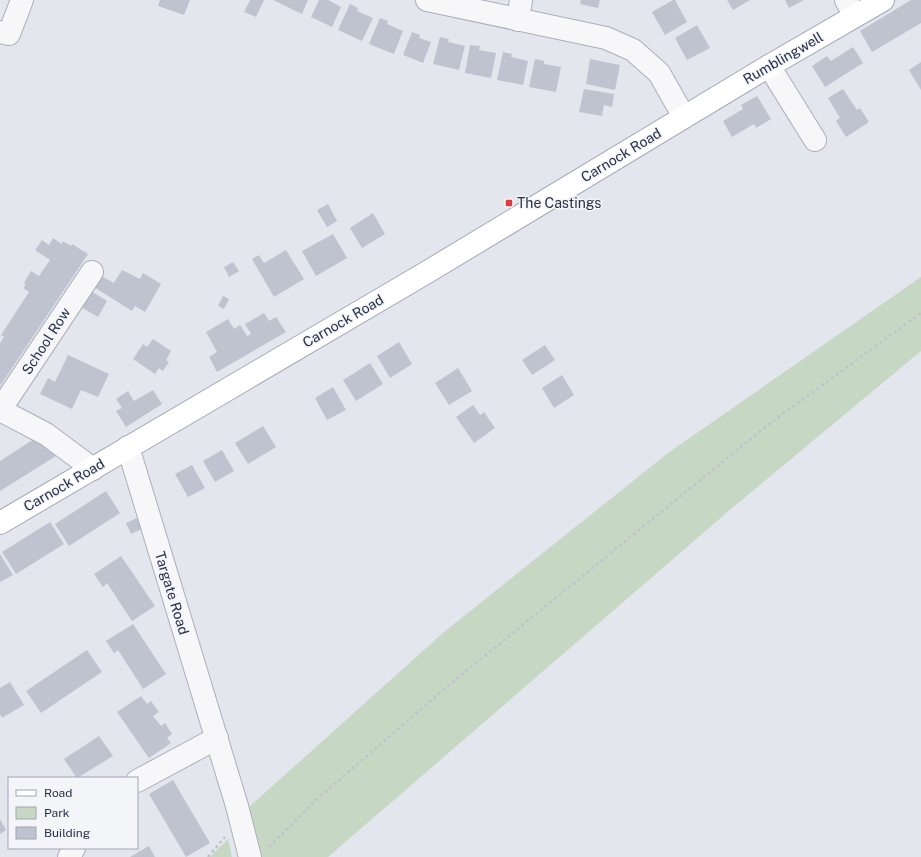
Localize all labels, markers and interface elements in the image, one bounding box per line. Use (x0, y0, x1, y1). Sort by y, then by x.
street label: Rumblingwell (740, 29, 826, 87)
street label: Carnock Road (578, 125, 664, 185)
place label: The Castings (517, 195, 601, 211)
marker: The Castings (504, 198, 514, 208)
street label: Carnock Road (300, 291, 386, 351)
street label: School Row (18, 305, 74, 377)
street label: Carnock Road (21, 455, 107, 515)
street label: Targate Road (152, 550, 192, 636)
legend (8, 777, 138, 849)
text: Road (44, 786, 72, 800)
text: Park (44, 806, 70, 820)
text: Building (44, 826, 90, 840)

